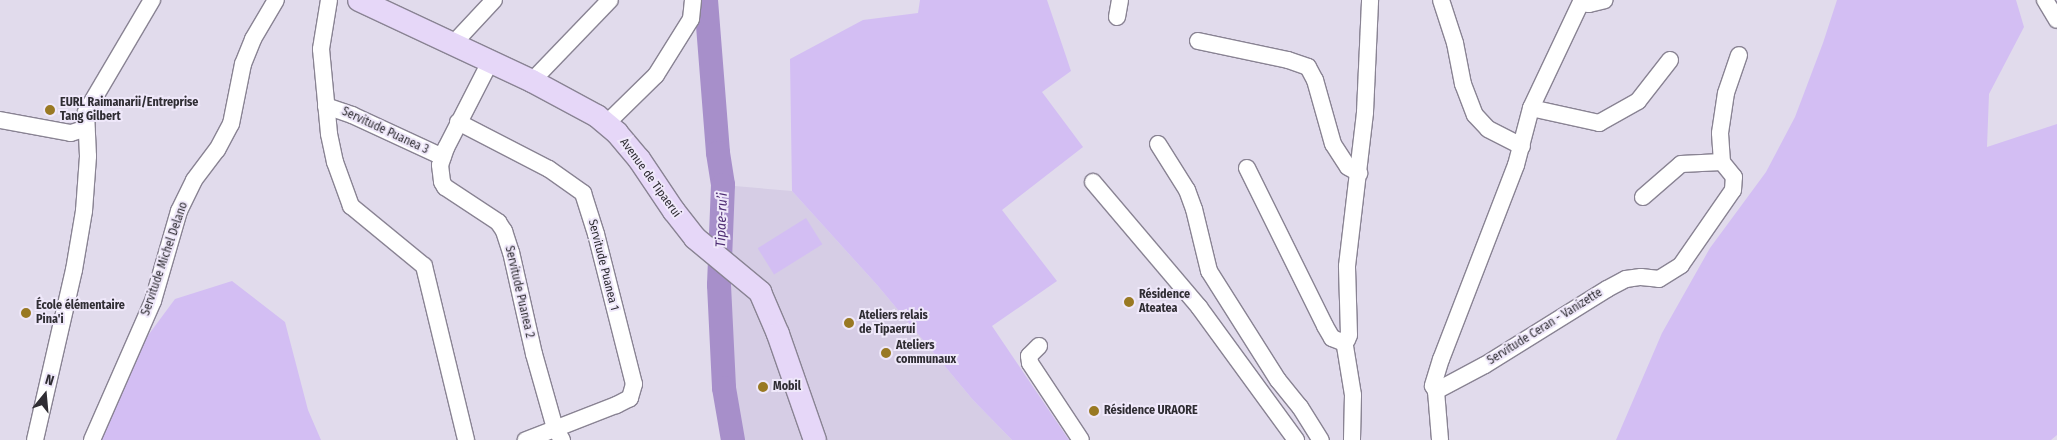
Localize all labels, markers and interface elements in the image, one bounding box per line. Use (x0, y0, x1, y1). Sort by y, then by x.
place label: EURL Raimanarii/Entreprise Tang Gilbert (60, 96, 198, 124)
marker: EURL Raimanarii/Entreprise Tang Gilbert (44, 104, 56, 116)
street label: Servitude Puanea 3 (339, 105, 431, 157)
street label: Avenue de Tipaerui (616, 136, 684, 220)
water label: Tipae-ru’i (713, 192, 731, 248)
street label: Servitude Michel Delano (139, 200, 191, 318)
street label: Servitude Puanea 1 (585, 218, 621, 312)
street label: Servitude Puanea 2 (501, 245, 537, 339)
street label: Servitude Ceran - Vanizette (1485, 286, 1605, 368)
place label: Résidence Ateatea (1139, 288, 1190, 316)
marker: Résidence Ateatea (1123, 296, 1135, 308)
place label: École élémentaire Pina'i (36, 299, 125, 327)
marker: École élémentaire Pina'i (20, 307, 32, 319)
place label: Ateliers relais de Tipaerui (859, 309, 928, 337)
marker: Ateliers relais de Tipaerui (843, 317, 855, 329)
place label: Ateliers communaux (896, 339, 956, 367)
marker: Ateliers communaux (880, 347, 892, 359)
north arrow (20, 370, 70, 420)
text: N (43, 371, 56, 390)
place label: Mobil (773, 380, 801, 394)
marker: Mobil (757, 381, 769, 393)
place label: Résidence URAORE (1104, 404, 1198, 418)
marker: Résidence URAORE (1088, 405, 1100, 417)

